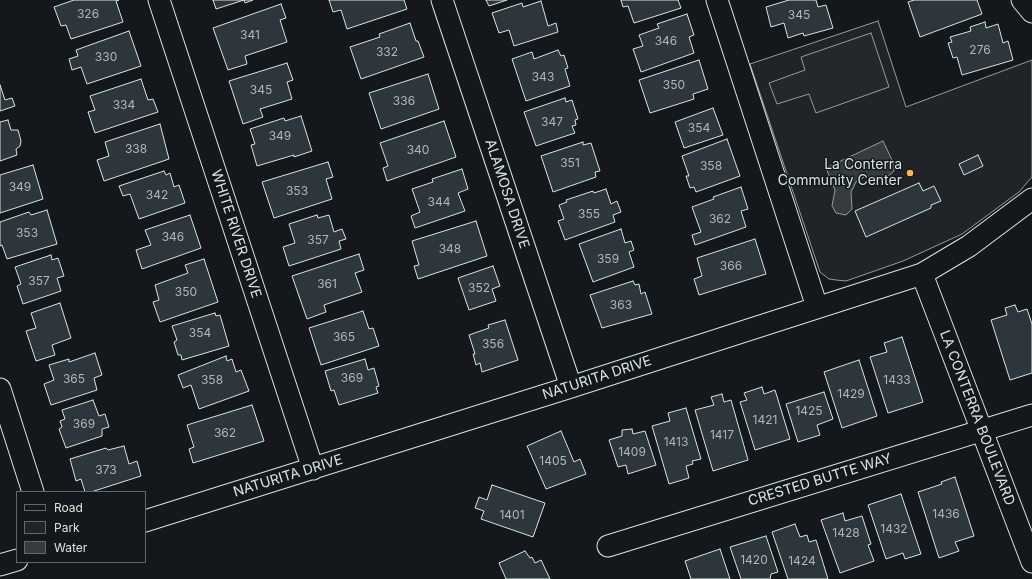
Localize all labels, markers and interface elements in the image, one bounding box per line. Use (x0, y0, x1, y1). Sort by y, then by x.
house number: 326 (77, 7, 99, 21)
house number: 345 (788, 8, 810, 22)
house number: 341 (240, 28, 260, 42)
house number: 346 (655, 34, 677, 48)
house number: 276 (969, 43, 991, 57)
house number: 332 (376, 45, 398, 59)
house number: 330 (95, 50, 117, 64)
house number: 343 (532, 70, 554, 84)
house number: 350 (663, 78, 685, 92)
house number: 345 (250, 83, 272, 97)
house number: 336 (393, 94, 415, 108)
house number: 334 (113, 98, 135, 112)
house number: 347 (541, 115, 563, 129)
house number: 354 (688, 121, 710, 135)
house number: 349 (269, 129, 291, 143)
street label: ALAMOSA DRIVE (481, 137, 533, 251)
house number: 338 (125, 142, 147, 156)
house number: 340 (407, 143, 429, 157)
house number: 351 (560, 156, 580, 170)
place label: La Conterra Community Center (778, 157, 902, 190)
house number: 358 (700, 159, 722, 173)
street label: WHITE RIVER DRIVE (207, 168, 265, 300)
marker: La Conterra Community Center (905, 168, 915, 178)
house number: 349 (9, 180, 31, 194)
house number: 353 (286, 184, 308, 198)
house number: 342 (146, 188, 168, 202)
house number: 344 (428, 195, 450, 209)
house number: 355 (578, 207, 600, 221)
house number: 362 (709, 212, 731, 226)
house number: 353 (16, 226, 38, 240)
house number: 346 (162, 230, 184, 244)
house number: 357 (307, 233, 329, 247)
house number: 348 (439, 242, 461, 256)
house number: 359 (597, 252, 619, 266)
house number: 366 (720, 259, 742, 273)
house number: 357 (28, 274, 50, 288)
house number: 361 (317, 277, 337, 291)
house number: 352 (468, 281, 490, 295)
house number: 350 (175, 285, 197, 299)
house number: 363 (610, 298, 632, 312)
house number: 354 (189, 326, 211, 340)
street label: LA CONTERRA BOULEVARD (936, 328, 1018, 508)
house number: 365 (333, 330, 355, 344)
house number: 356 (482, 337, 504, 351)
street label: NATURITA DRIVE (540, 352, 654, 404)
house number: 369 (341, 371, 363, 385)
house number: 365 (63, 372, 85, 386)
house number: 358 (201, 373, 223, 387)
house number: 1433 (883, 373, 911, 387)
house number: 1429 (837, 387, 865, 401)
house number: 1425 (795, 404, 823, 418)
house number: 1421 (753, 413, 777, 427)
house number: 369 (73, 417, 95, 431)
house number: 362 (214, 426, 236, 440)
house number: 1417 (710, 428, 734, 442)
house number: 1413 (664, 435, 688, 449)
house number: 1409 (618, 445, 646, 459)
street label: CRESTED BUTTE WAY (746, 450, 894, 510)
street label: NATURITA DRIVE (231, 451, 345, 501)
house number: 1405 (539, 454, 567, 468)
house number: 373 (95, 463, 117, 477)
legend (16, 491, 146, 563)
text: Road (54, 500, 83, 515)
house number: 1436 (932, 507, 960, 521)
house number: 1401 (499, 508, 525, 522)
text: Park (54, 520, 80, 535)
house number: 1432 (880, 522, 908, 536)
house number: 1428 (832, 526, 860, 540)
text: Water (54, 540, 87, 555)
house number: 1420 (740, 553, 768, 567)
house number: 1424 (788, 554, 816, 568)

